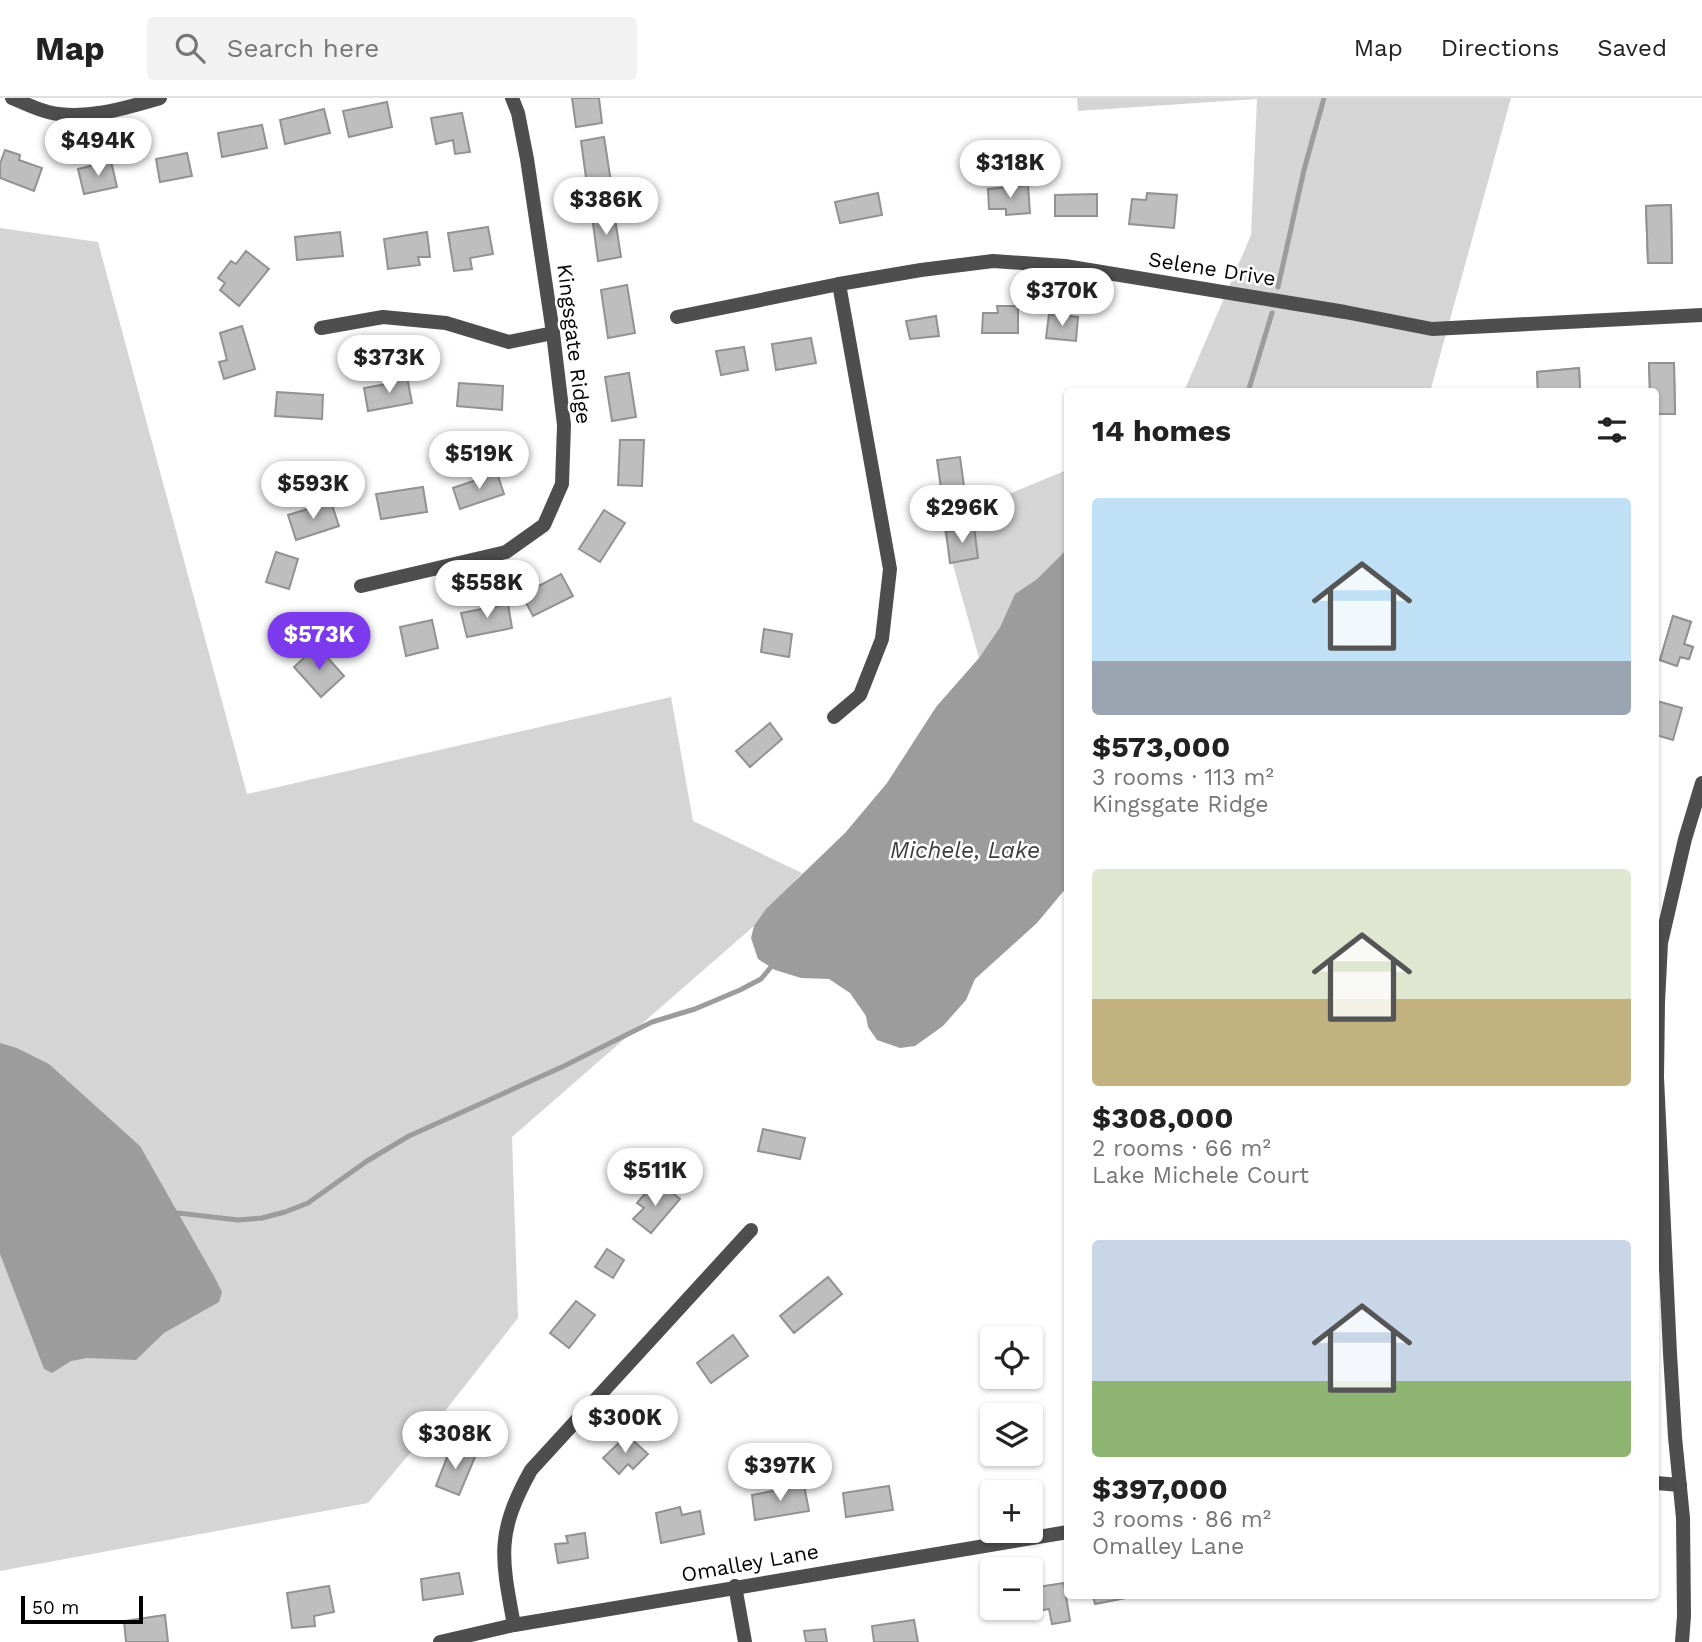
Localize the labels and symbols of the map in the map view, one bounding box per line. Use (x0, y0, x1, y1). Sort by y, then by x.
pin: $494K (49, 118, 147, 178)
pin: $318K (961, 140, 1059, 200)
pin: $386K (557, 178, 655, 237)
street label: Selene Drive (1147, 246, 1278, 291)
street label: Kingsgate Ridge (552, 262, 597, 425)
pin: $370K (1013, 268, 1111, 328)
pin: $373K (340, 336, 438, 395)
pin: $519K (430, 432, 528, 491)
pin: $593K (264, 462, 362, 521)
pin: $296K (913, 486, 1011, 545)
pin: $558K (438, 560, 536, 620)
pin: $573K (270, 612, 368, 672)
water label: Michele, Lake (890, 837, 1040, 864)
pin: $511K (606, 1148, 704, 1208)
pin: $300K (576, 1396, 674, 1455)
pin: $308K (406, 1412, 504, 1471)
pin: $397K (731, 1444, 829, 1503)
street label: Omalley Lane (679, 1538, 821, 1587)
scale bar (21, 1593, 144, 1625)

